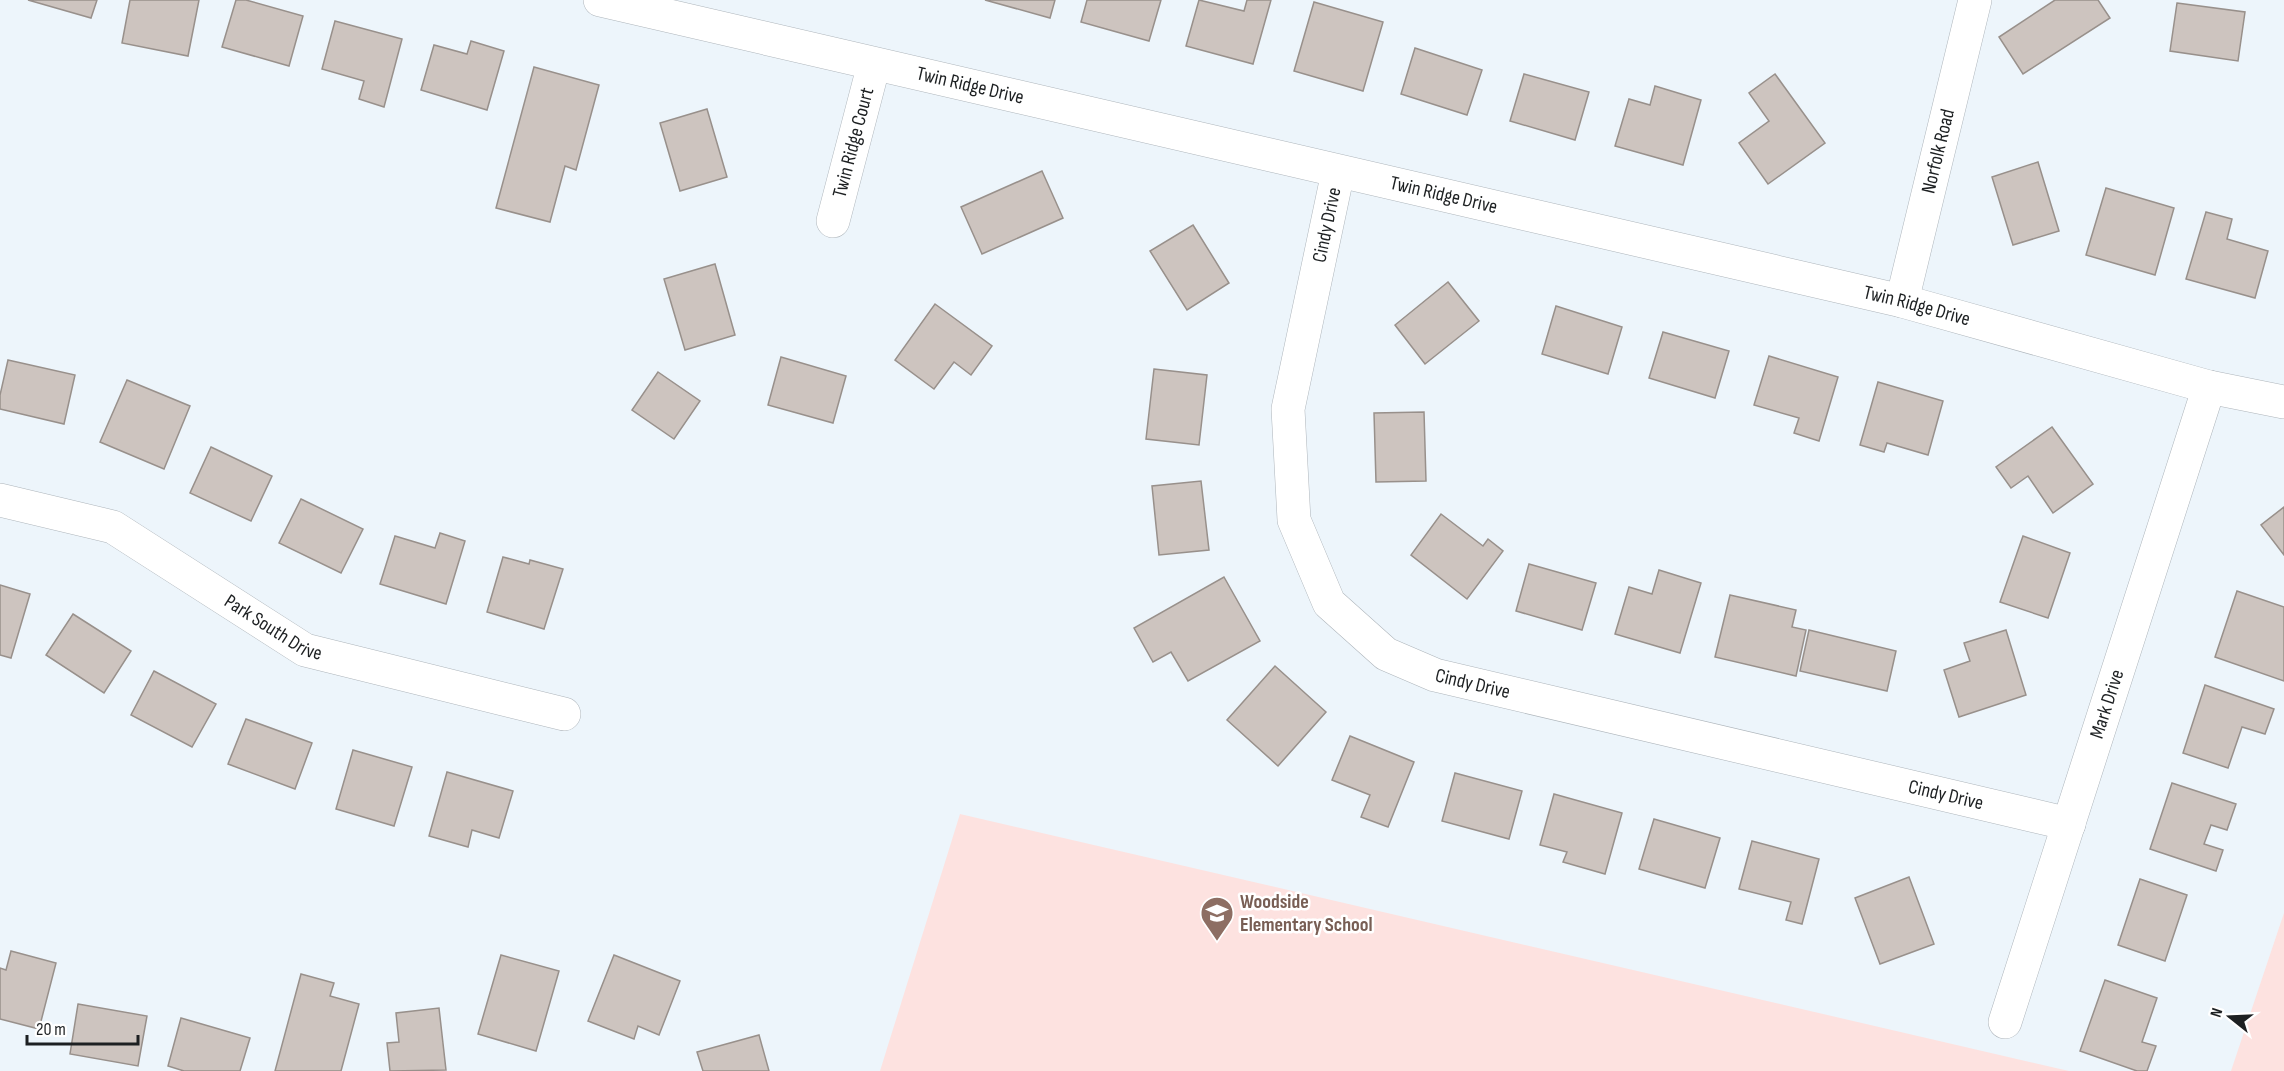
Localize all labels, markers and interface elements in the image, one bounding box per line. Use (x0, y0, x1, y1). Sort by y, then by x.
street label: Twin Ridge Drive (914, 62, 1026, 110)
street label: Twin Ridge Court (828, 85, 879, 200)
street label: Norfolk Road (1916, 107, 1960, 196)
street label: Twin Ridge Drive (1388, 171, 1500, 219)
street label: Cindy Drive (1307, 185, 1347, 265)
street label: Twin Ridge Drive (1861, 281, 1973, 332)
street label: Park South Drive (220, 589, 324, 666)
street label: Cindy Drive (1433, 663, 1513, 704)
street label: Mark Drive (2085, 666, 2129, 742)
street label: Cindy Drive (1906, 775, 1986, 815)
place label: Woodside Elementary School (1240, 890, 1373, 937)
school or university icon: Woodside Elementary School (1199, 895, 1235, 942)
north arrow (2200, 987, 2260, 1047)
text: N (2207, 1006, 2228, 1020)
scale bar (27, 1008, 138, 1046)
text: 20 m (36, 1019, 66, 1040)

